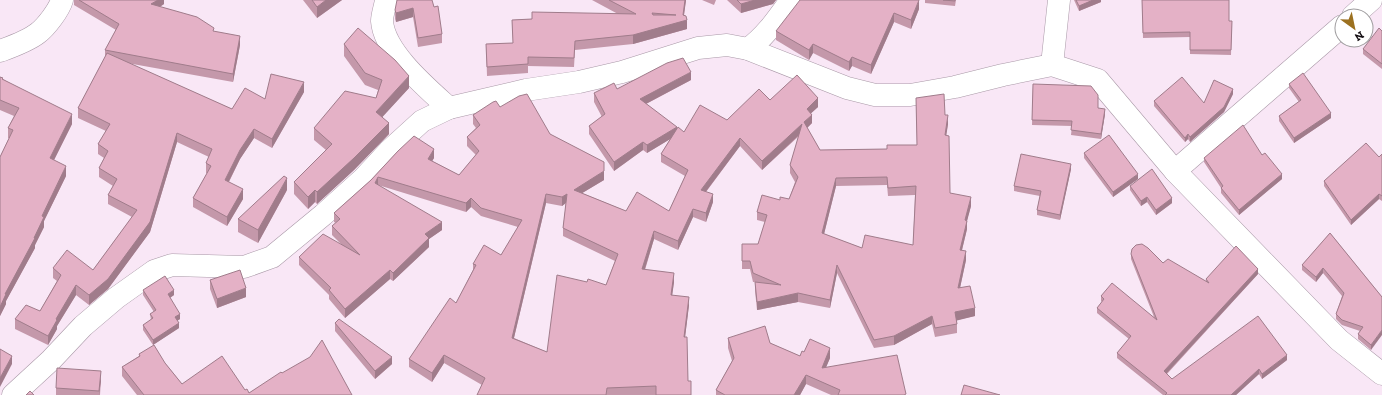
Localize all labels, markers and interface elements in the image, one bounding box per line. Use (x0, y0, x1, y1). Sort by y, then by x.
north arrow (1334, 8, 1374, 48)
text: N (1352, 28, 1366, 44)

